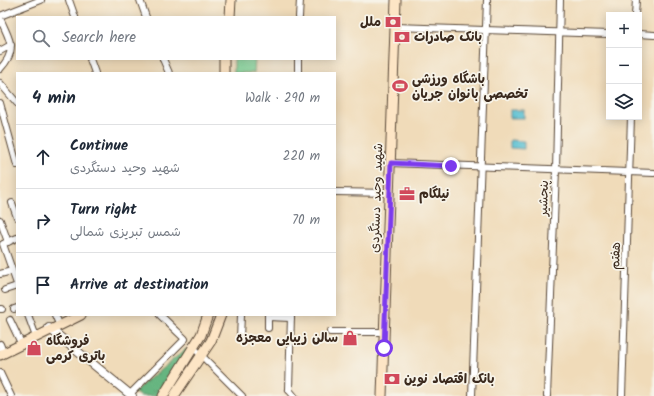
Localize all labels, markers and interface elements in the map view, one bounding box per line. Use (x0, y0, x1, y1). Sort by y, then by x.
place label: ملل (360, 12, 381, 33)
map controls (606, 12, 642, 120)
button: + (606, 12, 642, 48)
bank icon: ملل (384, 13, 402, 31)
search box (16, 16, 336, 60)
text: Search here (62, 26, 136, 50)
icon: search (30, 27, 52, 49)
place label: بانک صادرات (414, 27, 482, 48)
bank icon: بانک صادرات (393, 28, 411, 46)
button: − (606, 48, 642, 84)
place label: باشگاه ورزشی تخصصی بانوان جریان (412, 69, 529, 105)
sports icon: باشگاه ورزشی تخصصی بانوان جریان (391, 77, 409, 95)
button: layers (606, 84, 642, 120)
text: 4 min (32, 85, 76, 112)
text: Walk · 290 m (245, 88, 320, 109)
text: Continue (70, 134, 128, 158)
street label: شهید وحید دستگردی (365, 143, 389, 253)
icon: ahead (32, 146, 54, 168)
text: 220 m (283, 146, 320, 167)
route end (442, 157, 460, 175)
text: شهید وحید دستگردی (70, 158, 180, 179)
street label: پنجشیر (533, 180, 555, 217)
place label: نیلگام (419, 184, 450, 205)
office icon: نیلگام (398, 185, 416, 203)
text: Turn right (70, 198, 137, 222)
icon: right (32, 210, 54, 232)
text: 70 m (292, 210, 320, 231)
text: شمس تبریزی شمالی (70, 222, 181, 243)
street label: هفتم (605, 242, 627, 270)
text: Arrive at destination (70, 273, 209, 297)
icon: arrive (32, 274, 54, 296)
place label: سالن زیبایی معجزه (236, 328, 338, 349)
shop icon: سالن زیبایی معجزه (341, 329, 359, 347)
place label: فروشگاه باتری کرمی (46, 331, 105, 367)
shop icon: فروشگاه باتری کرمی (25, 339, 43, 357)
route start (375, 339, 393, 357)
place label: بانک اقتصاد نوین (404, 369, 495, 390)
bank icon: بانک اقتصاد نوین (383, 370, 401, 388)

